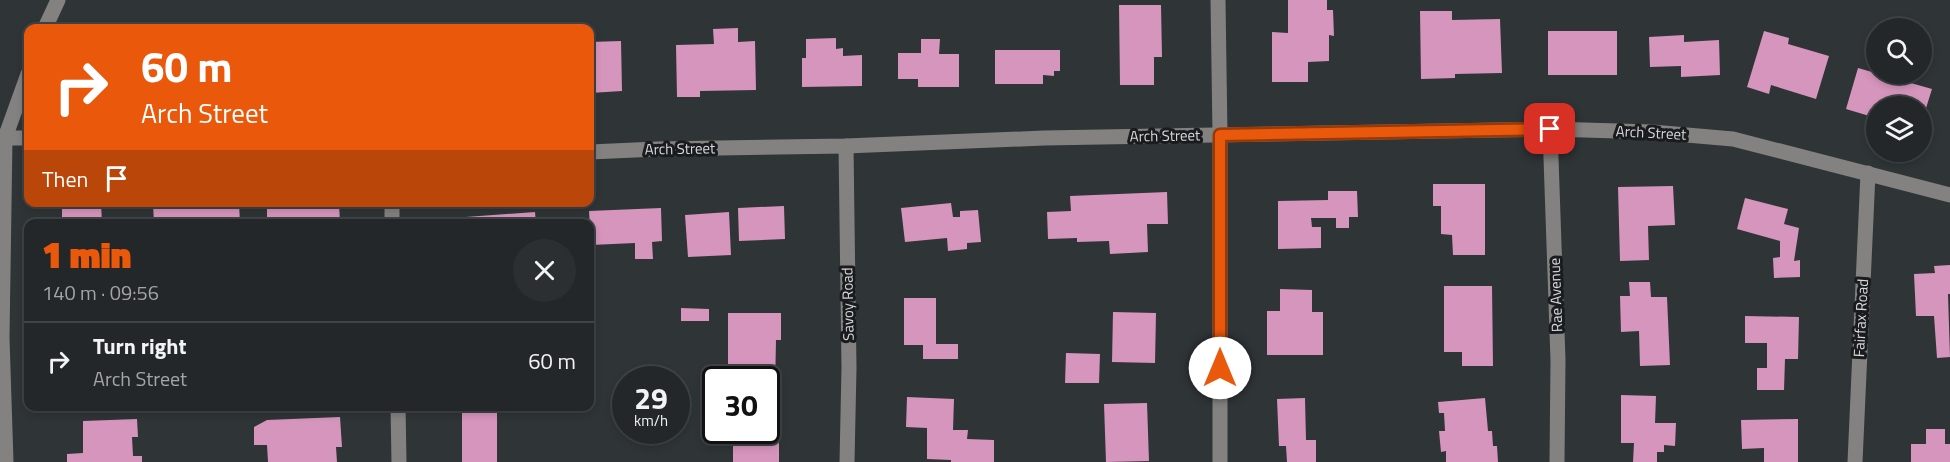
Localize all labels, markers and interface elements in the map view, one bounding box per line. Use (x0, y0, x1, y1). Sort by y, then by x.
map controls (1866, 18, 1932, 162)
button: search (1866, 18, 1932, 84)
text: 60 m (141, 34, 233, 98)
icon: right (42, 48, 120, 126)
text: Arch Street (141, 92, 268, 133)
button: layers (1866, 96, 1932, 162)
pin (1524, 103, 1575, 154)
icon: arrive (1533, 112, 1566, 145)
street label: Arch Street (1615, 119, 1688, 146)
street label: Arch Street (1130, 123, 1201, 148)
street label: Arch Street (645, 136, 716, 161)
text: Then (42, 162, 88, 196)
icon: arrive (100, 162, 133, 195)
text: 1 min (42, 227, 131, 282)
button: close (513, 239, 576, 302)
street label: Rae Avenue (1543, 257, 1568, 333)
street label: Savoy Road (835, 267, 860, 341)
text: 140 m · 09:56 (42, 277, 159, 308)
street label: Fairfax Road (1847, 278, 1874, 358)
text: Turn right (93, 329, 187, 363)
position arrow (1188, 336, 1252, 400)
text: 60 m (528, 344, 576, 378)
icon: right (42, 345, 75, 378)
text: Arch Street (93, 363, 187, 394)
speed limit sign: 30 (702, 366, 780, 444)
text: 29 (634, 375, 668, 421)
text: km/h (634, 409, 668, 432)

